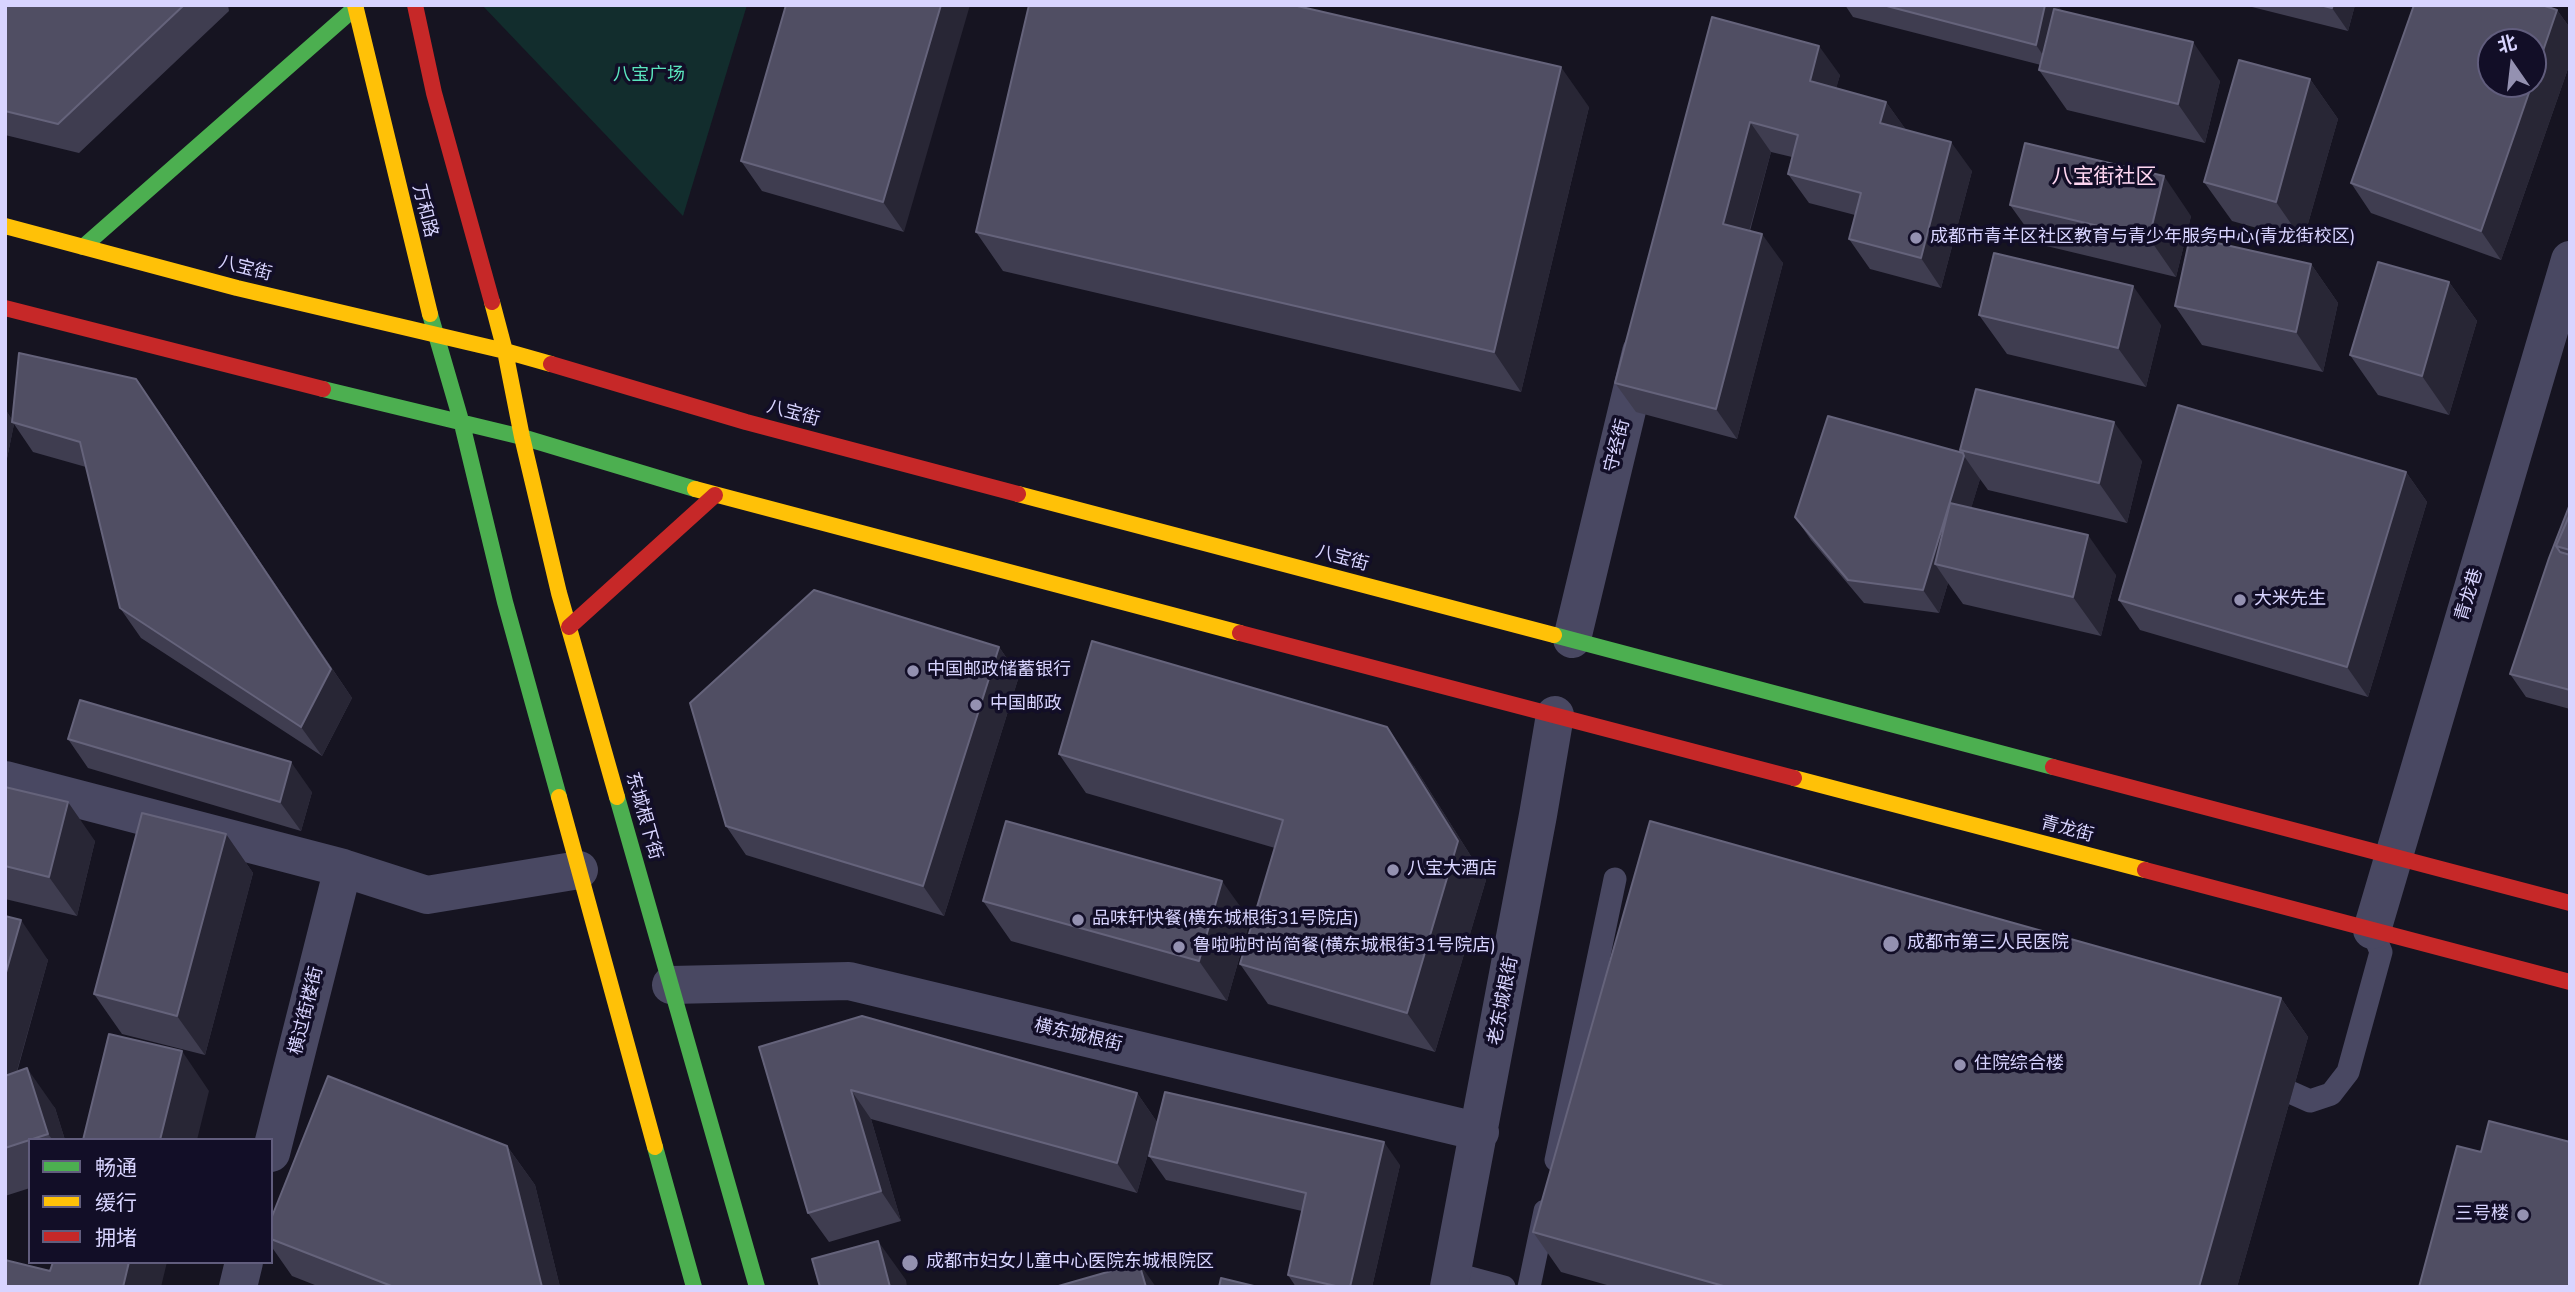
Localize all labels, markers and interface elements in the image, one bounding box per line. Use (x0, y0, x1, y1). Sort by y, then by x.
north arrow (2477, 28, 2547, 98)
text: 北 (2495, 30, 2520, 59)
park label: 八宝广场 (613, 65, 685, 87)
district label: 八宝街社区 (2052, 165, 2156, 191)
street label: 万和路 (407, 182, 441, 240)
place label: 成都市青羊区社区教育与青少年服务中心(青龙街校区) (1930, 227, 2355, 249)
marker: 成都市青羊区社区教育与青少年服务中心(青龙街校区) (1908, 230, 1924, 246)
street label: 八宝街 (216, 252, 274, 286)
street label: 八宝街 (764, 397, 822, 431)
street label: 守经街 (1601, 417, 1635, 475)
street label: 八宝街 (1313, 542, 1371, 576)
street label: 青龙巷 (2452, 566, 2488, 624)
place label: 大米先生 (2254, 589, 2326, 611)
marker: 大米先生 (2232, 592, 2248, 608)
place label: 中国邮政储蓄银行 (927, 660, 1071, 682)
marker: 中国邮政储蓄银行 (905, 663, 921, 679)
place label: 中国邮政 (990, 694, 1062, 716)
marker: 中国邮政 (968, 697, 984, 713)
street label: 东城根下街 (620, 770, 666, 862)
street label: 青龙街 (2038, 813, 2096, 847)
place label: 八宝大酒店 (1407, 859, 1497, 881)
marker: 八宝大酒店 (1385, 862, 1401, 878)
place label: 品味轩快餐(横东城根街31号院店) (1092, 909, 1359, 931)
marker: 品味轩快餐(横东城根街31号院店) (1070, 912, 1086, 928)
place label: 成都市第三人民医院 (1907, 933, 2069, 955)
marker: 成都市第三人民医院 (1881, 934, 1901, 954)
place label: 鲁啦啦时尚简餐(横东城根街31号院店) (1193, 936, 1496, 958)
marker: 鲁啦啦时尚简餐(横东城根街31号院店) (1171, 939, 1187, 955)
street label: 老东城根街 (1485, 955, 1523, 1047)
street label: 横过街楼街 (286, 965, 328, 1057)
street label: 横东城根街 (1032, 1015, 1124, 1057)
place label: 住院综合楼 (1974, 1054, 2064, 1076)
marker: 住院综合楼 (1952, 1057, 1968, 1073)
legend (28, 1138, 273, 1264)
text: 畅通 (95, 1154, 137, 1182)
text: 缓行 (95, 1189, 137, 1217)
place label: 三号楼 (2455, 1204, 2509, 1226)
marker: 三号楼 (2515, 1207, 2531, 1223)
text: 拥堵 (95, 1224, 137, 1252)
place label: 成都市妇女儿童中心医院东城根院区 (926, 1252, 1214, 1274)
marker: 成都市妇女儿童中心医院东城根院区 (900, 1253, 920, 1273)

